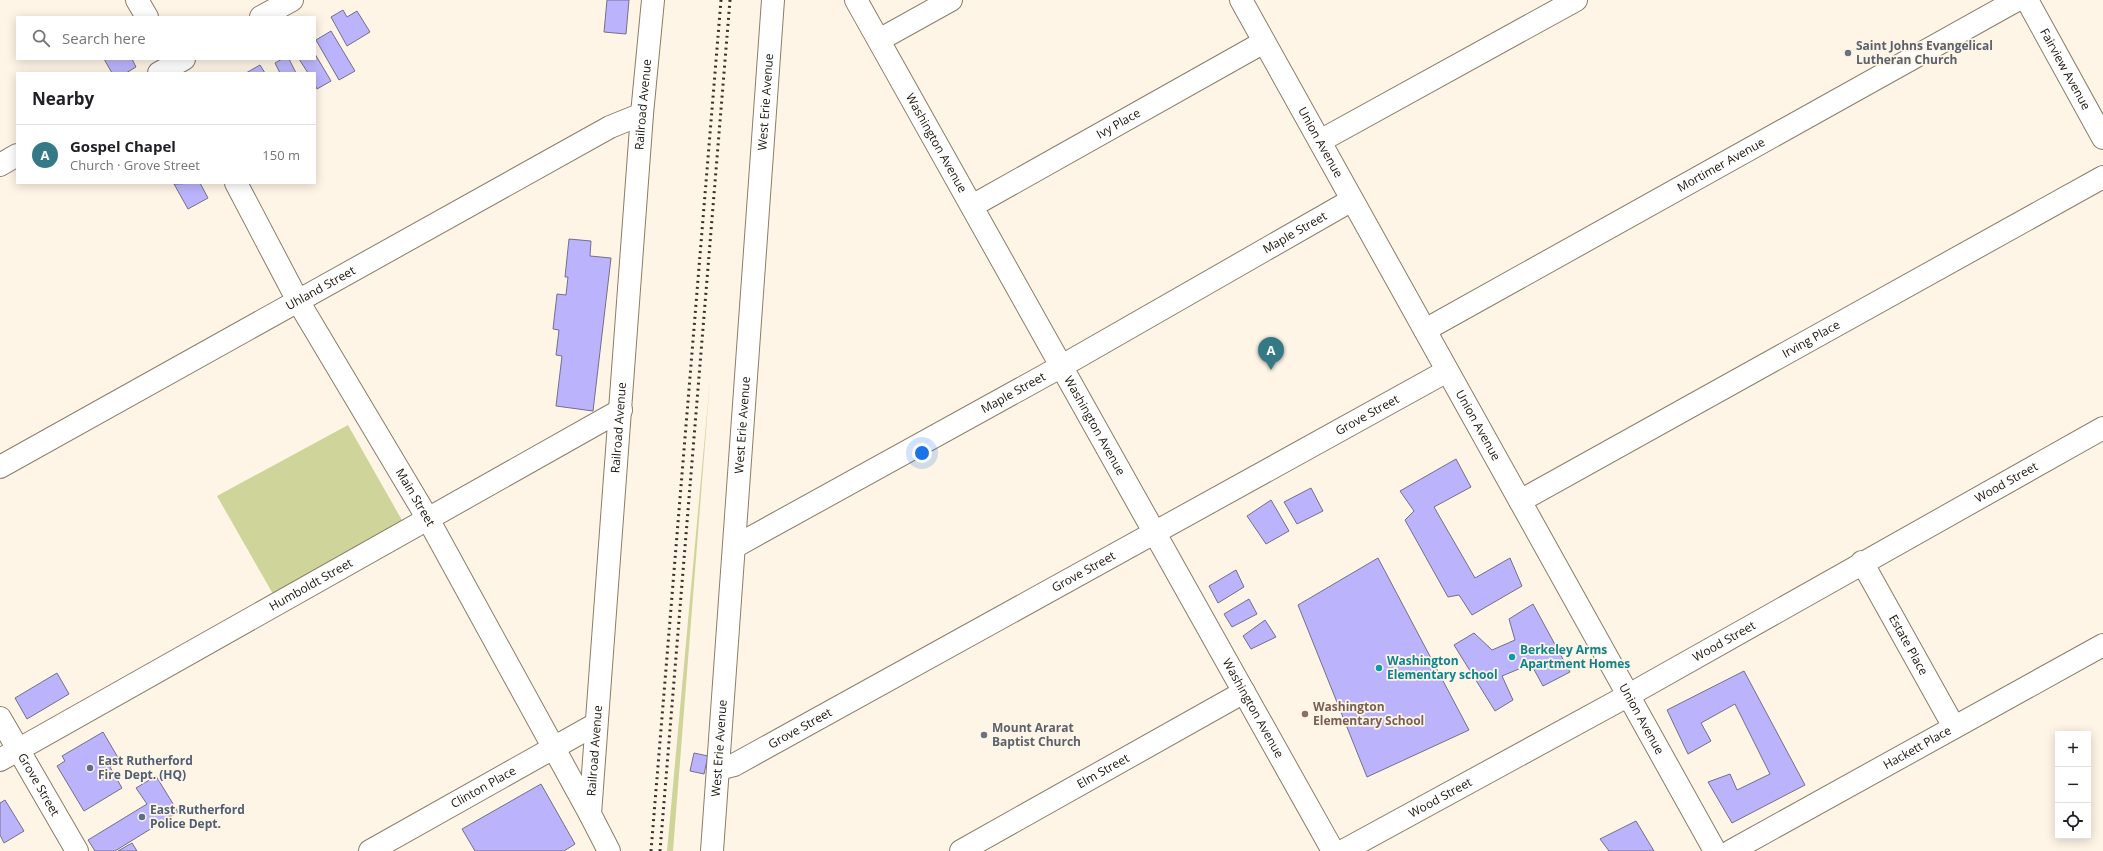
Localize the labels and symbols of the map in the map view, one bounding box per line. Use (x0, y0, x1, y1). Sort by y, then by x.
street label: Fairview Avenue (2036, 25, 2095, 113)
place label: Saint Johns Evangelical Lutheran Church (1856, 37, 1993, 68)
marker: Saint Johns Evangelical Lutheran Church (1843, 48, 1853, 58)
street label: West Erie Avenue (753, 53, 777, 151)
street label: Railroad Avenue (630, 58, 655, 151)
street label: Washington Avenue (902, 90, 971, 196)
street label: Ivy Place (1093, 104, 1144, 142)
street label: Union Avenue (1294, 104, 1347, 181)
street label: Mortimer Avenue (1674, 133, 1768, 196)
street label: Maple Street (1260, 207, 1330, 257)
street label: Uhland Street (282, 262, 358, 314)
street label: Irving Place (1779, 316, 1843, 362)
pin: A (1258, 337, 1284, 370)
street label: Maple Street (978, 368, 1048, 417)
street label: Washington Avenue (1060, 373, 1130, 478)
street label: West Erie Avenue (730, 376, 754, 474)
street label: Railroad Avenue (606, 381, 630, 474)
street label: Union Avenue (1452, 387, 1505, 464)
street label: Grove Street (1332, 390, 1402, 439)
your location (912, 443, 932, 463)
street label: Wood Street (1972, 457, 2041, 506)
street label: Main Street (392, 465, 439, 529)
street label: Grove Street (1049, 547, 1118, 596)
street label: Humboldt Street (266, 554, 356, 615)
street label: Estate Place (1885, 611, 1933, 678)
street label: Wood Street (1689, 616, 1758, 665)
place label: Berkeley Arms Apartment Homes (1520, 641, 1630, 672)
place label: Washington Elementary school (1387, 652, 1498, 683)
marker: Berkeley Arms Apartment Homes (1507, 652, 1517, 662)
street label: Washington Avenue (1219, 655, 1288, 761)
marker: Washington Elementary school (1374, 663, 1384, 673)
street label: Union Avenue (1615, 680, 1669, 757)
place label: Washington Elementary School (1313, 698, 1424, 729)
street label: West Erie Avenue (707, 699, 731, 797)
street label: Railroad Avenue (582, 704, 606, 797)
street label: Grove Street (765, 704, 835, 752)
marker: Washington Elementary School (1300, 709, 1310, 719)
place label: Mount Ararat Baptist Church (992, 719, 1081, 750)
street label: Hackett Place (1880, 722, 1954, 773)
marker: Mount Ararat Baptist Church (979, 730, 989, 740)
street label: Elm Street (1074, 749, 1132, 792)
street label: Grove Street (14, 750, 64, 819)
place label: East Rutherford Fire Dept. (HQ) (98, 752, 193, 783)
street label: Clinton Place (447, 762, 519, 812)
marker: East Rutherford Fire Dept. (HQ) (85, 763, 95, 773)
street label: Wood Street (1406, 773, 1475, 822)
place label: East Rutherford Police Dept. (150, 801, 245, 832)
marker: East Rutherford Police Dept. (137, 812, 147, 822)

